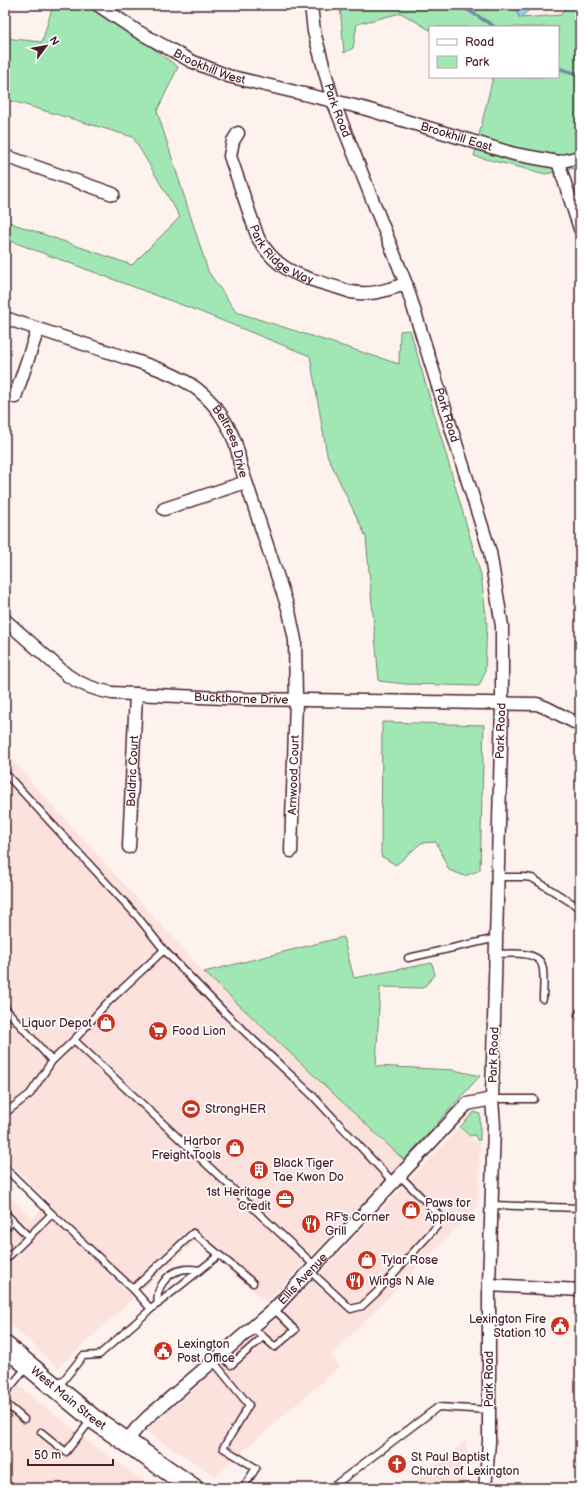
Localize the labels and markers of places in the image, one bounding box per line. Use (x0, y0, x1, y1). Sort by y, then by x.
shop icon: Liquor Depot (95, 1012, 117, 1034)
place label: Liquor Depot (21, 1016, 92, 1031)
supermarket icon: Food Lion (147, 1020, 169, 1042)
place label: Food Lion (172, 1024, 226, 1039)
sports icon: StrongHER (180, 1098, 202, 1120)
place label: StrongHER (205, 1102, 266, 1117)
place label: Harbor Freight Tools (152, 1134, 222, 1163)
shop icon: Harbor Freight Tools (224, 1137, 246, 1159)
place label: Black Tiger Tae Kwon Do (273, 1156, 344, 1185)
building icon: Black Tiger Tae Kwon Do (248, 1159, 270, 1181)
place label: 1st Heritage Credit (206, 1185, 271, 1214)
office icon: 1st Heritage Credit (274, 1188, 296, 1210)
place label: Paws for Applause (425, 1196, 475, 1225)
shop icon: Paws for Applause (400, 1199, 422, 1221)
place label: RF's Corner Grill (325, 1210, 390, 1239)
restaurant icon: RF's Corner Grill (300, 1213, 322, 1235)
shop icon: Tylar Rose (356, 1249, 378, 1271)
place label: Tylar Rose (381, 1253, 438, 1268)
restaurant icon: Wings N Ale (344, 1270, 366, 1292)
place label: Wings N Ale (369, 1274, 434, 1289)
place label: Lexington Fire Station 10 (469, 1312, 546, 1341)
public building icon: Lexington Fire Station 10 (549, 1315, 571, 1337)
place label: Lexington Post Office (177, 1337, 235, 1366)
public building icon: Lexington Post Office (152, 1340, 174, 1362)
place label: St Paul Baptist Church of Lexington (411, 1450, 520, 1479)
church icon: St Paul Baptist Church of Lexington (386, 1453, 408, 1475)

